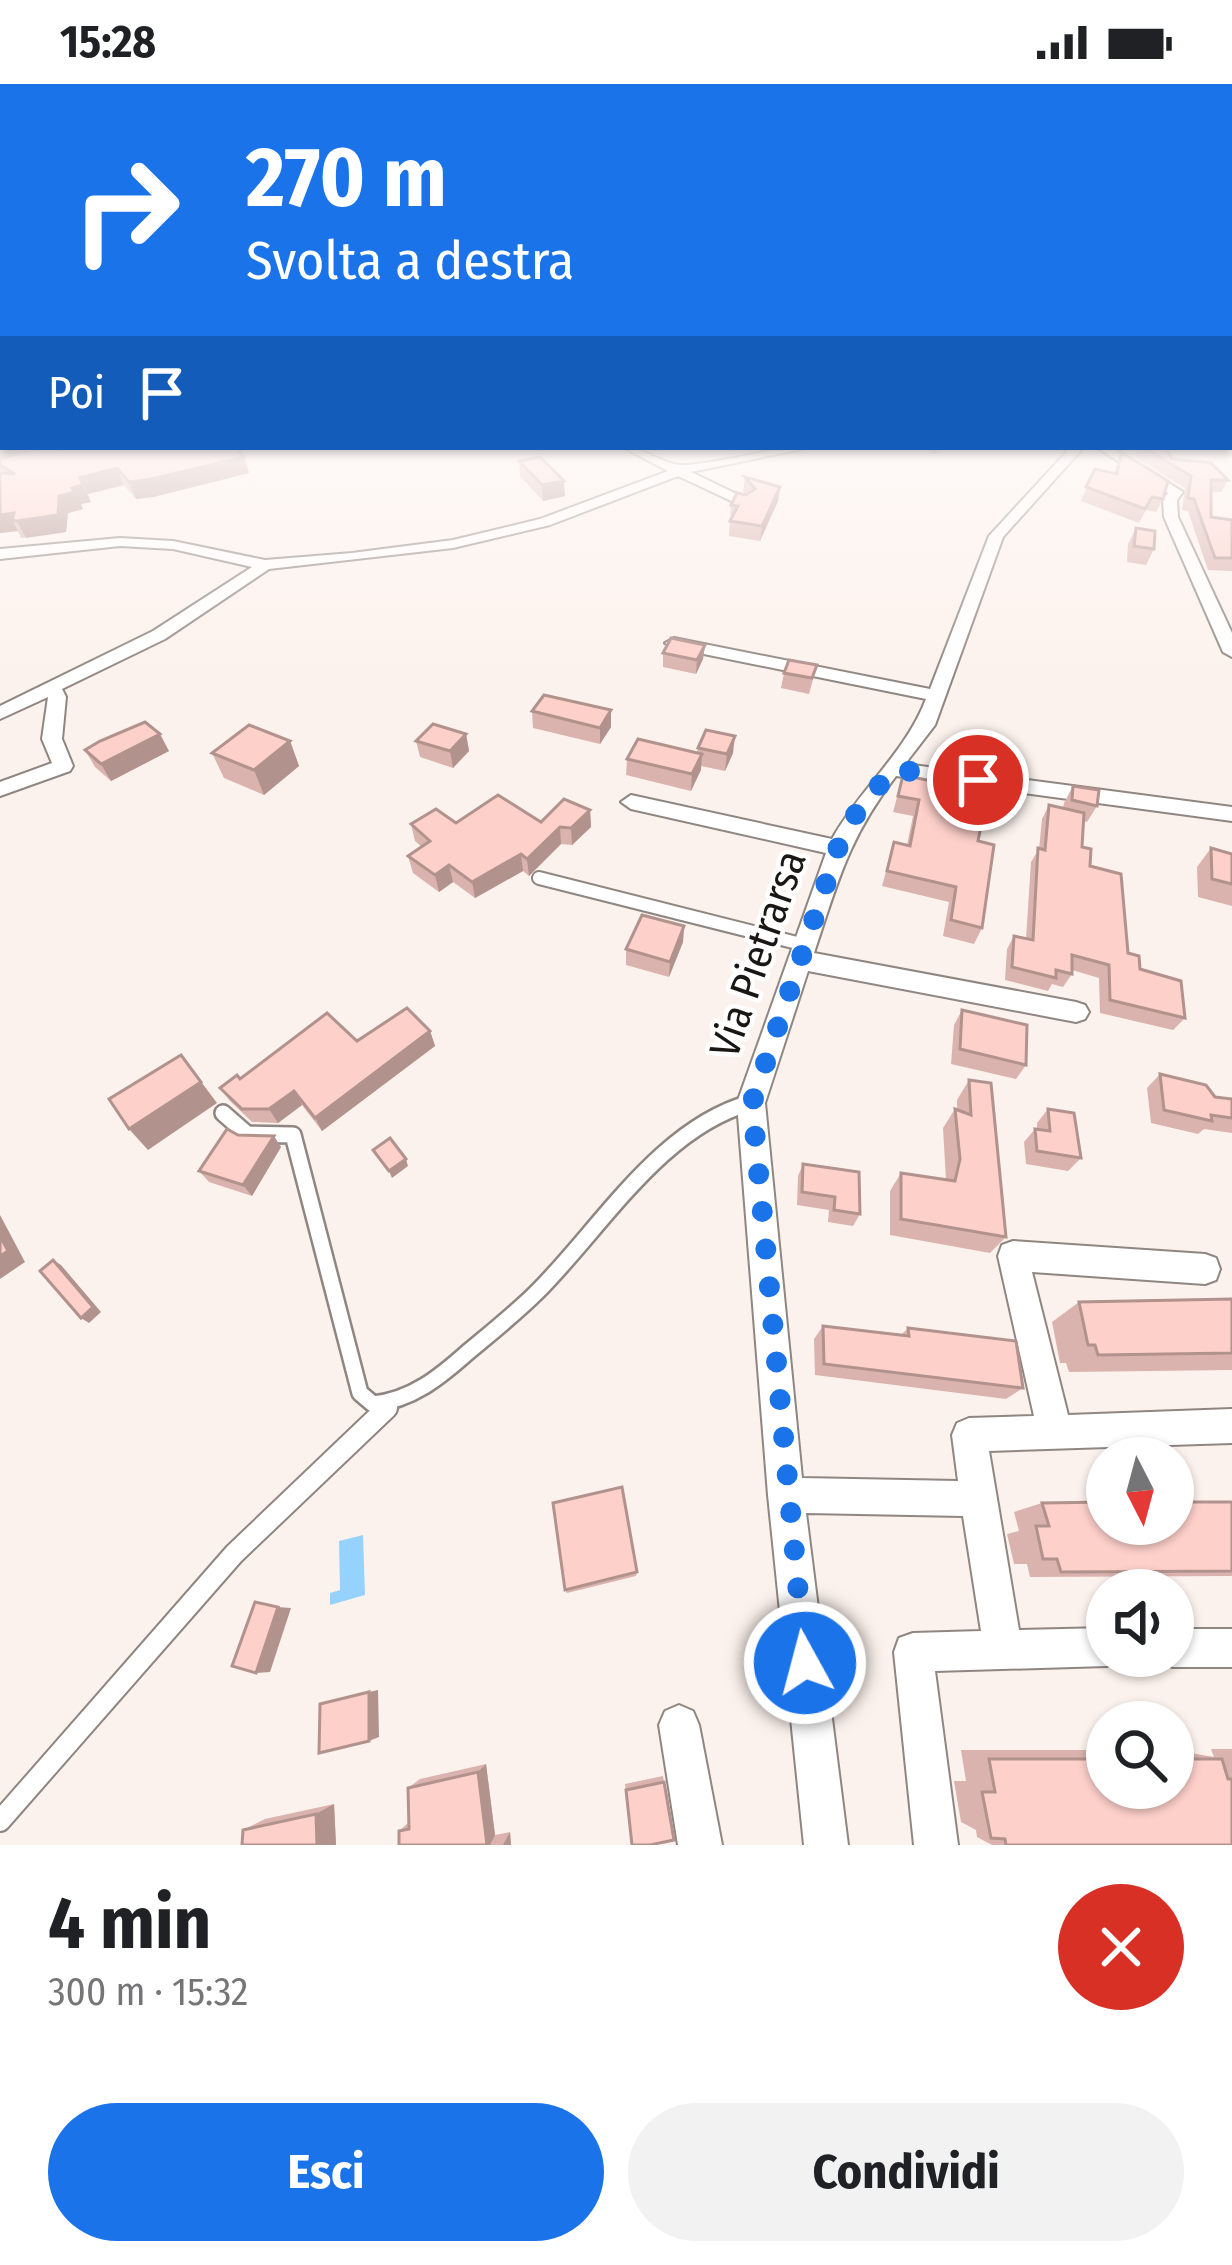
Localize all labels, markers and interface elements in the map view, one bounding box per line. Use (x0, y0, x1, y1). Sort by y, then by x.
text: 15:28 (60, 15, 156, 69)
text: 270 m (246, 127, 447, 228)
icon: right (48, 132, 204, 288)
text: Svolta a destra (246, 229, 574, 293)
icon: arrive (129, 360, 195, 426)
text: Poi (48, 366, 105, 420)
pin (927, 729, 1029, 831)
icon: arrive (945, 747, 1011, 813)
street label: Via Pietrarsa (699, 844, 817, 1064)
north arrow (1086, 1437, 1194, 1545)
map controls (1086, 1437, 1194, 1809)
button: sound (1086, 1569, 1194, 1677)
position arrow (742, 1600, 868, 1726)
button: search (1086, 1701, 1194, 1809)
text: 4 min (48, 1881, 211, 1967)
button: close (1058, 1884, 1184, 2010)
text: 300 m · 15:32 (48, 1969, 248, 2015)
button: Esci (48, 2103, 604, 2241)
button: Condividi (628, 2103, 1184, 2241)

